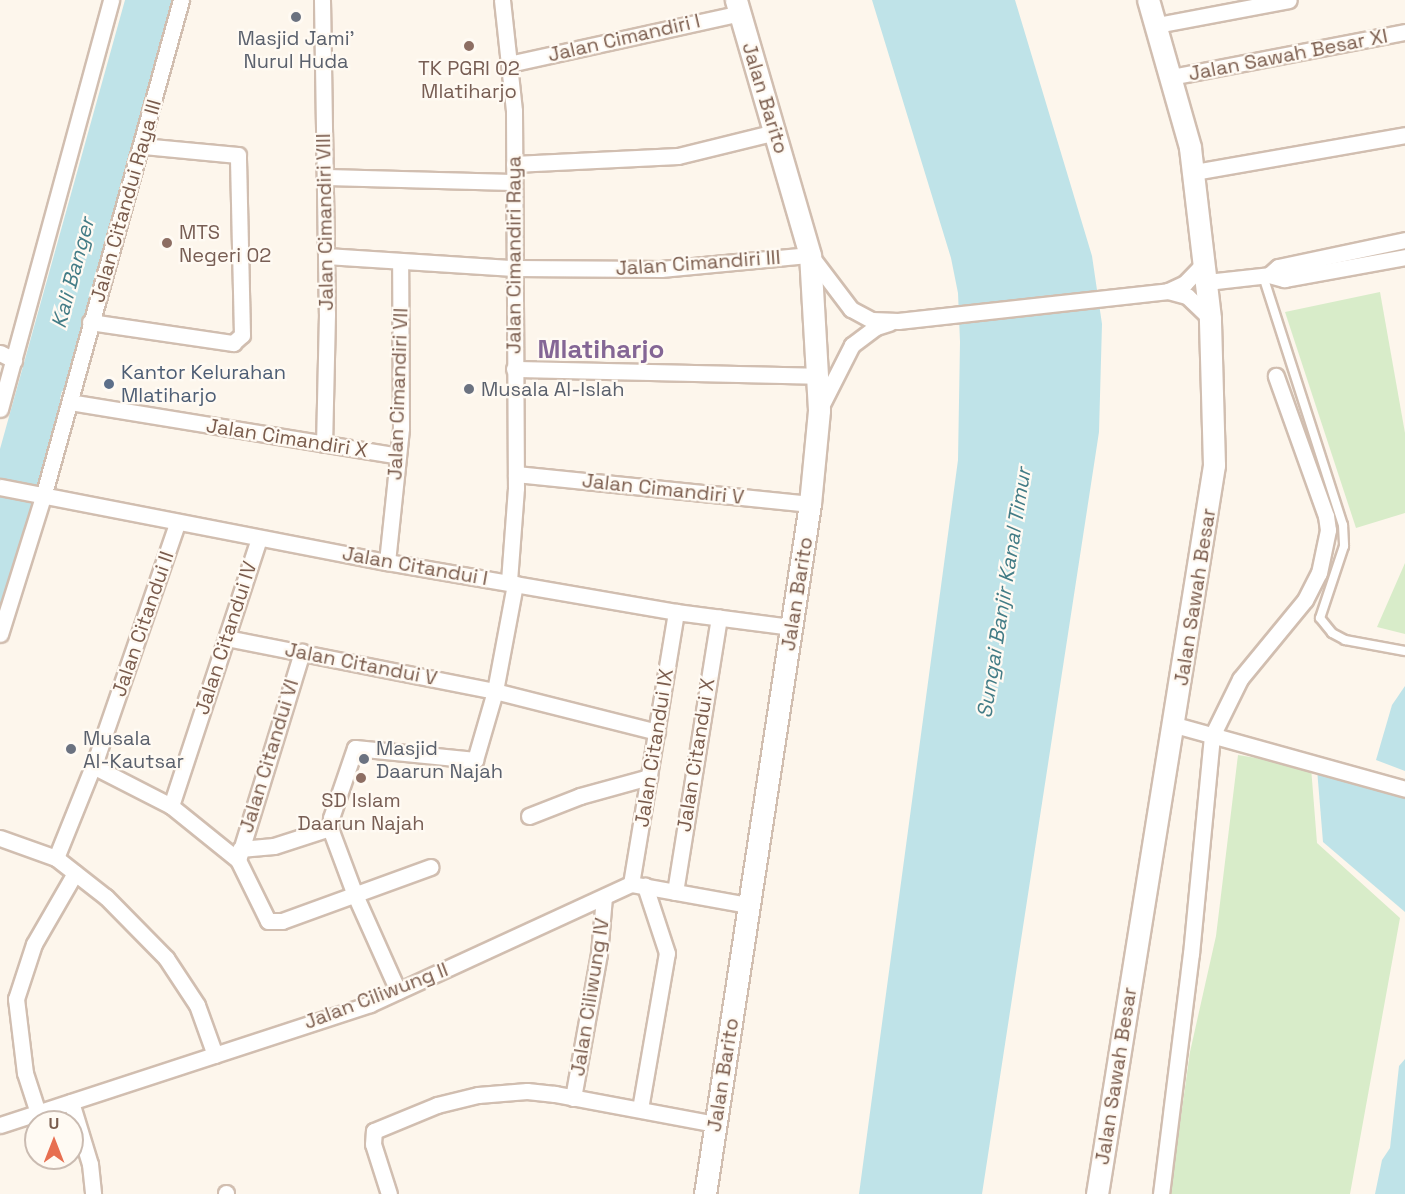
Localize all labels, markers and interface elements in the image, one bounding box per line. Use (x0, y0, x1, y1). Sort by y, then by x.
street label: Jalan Cimandiri I (545, 9, 703, 67)
marker: Masjid Jami' Nurul Huda (289, 10, 303, 24)
street label: Jalan Sawah Besar XI (1186, 24, 1390, 86)
place label: Masjid Jami' Nurul Huda (237, 27, 355, 74)
marker: TK PGRI 02 Mlatiharjo (462, 39, 476, 53)
street label: Jalan Barito (737, 39, 793, 157)
place label: TK PGRI 02 Mlatiharjo (418, 56, 520, 103)
street label: Jalan Citandui Raya III (86, 97, 166, 305)
street label: Jalan Cimandiri VIII (311, 133, 339, 311)
street label: Jalan Cimandiri Raya (502, 156, 526, 354)
water label: Kali Banger (46, 215, 100, 331)
place label: MTS Negeri 02 (179, 220, 271, 267)
marker: MTS Negeri 02 (160, 236, 174, 250)
street label: Jalan Cimandiri III (615, 245, 781, 281)
street label: Jalan Cimandiri VII (383, 307, 413, 481)
district label: Mlatiharjo (538, 334, 664, 366)
place label: Kantor Kelurahan Mlatiharjo (121, 360, 286, 407)
marker: Kantor Kelurahan Mlatiharjo (102, 377, 116, 391)
place label: Musala Al-Islah (481, 377, 625, 401)
marker: Musala Al-Islah (462, 382, 476, 396)
street label: Jalan Cimandiri X (204, 413, 370, 463)
water label: Sungai Banjir Kanal Timur (972, 466, 1036, 720)
street label: Jalan Cimandiri V (581, 469, 745, 509)
street label: Jalan Sawah Besar (1169, 506, 1221, 688)
street label: Jalan Barito (776, 535, 818, 653)
street label: Jalan Citandui I (340, 541, 490, 591)
street label: Jalan Citandui II (107, 548, 179, 700)
street label: Jalan Citandui IV (190, 558, 262, 718)
street label: Jalan Citandui V (283, 637, 439, 691)
street label: Jalan Citandui IX (630, 667, 678, 829)
street label: Jalan Citandui VI (234, 676, 304, 836)
street label: Jalan Citandui X (672, 676, 720, 834)
place label: Musala Al-Kautsar (83, 726, 184, 773)
place label: Masjid Daarun Najah (376, 736, 503, 783)
marker: Musala Al-Kautsar (64, 742, 78, 756)
marker: Masjid Daarun Najah (357, 752, 371, 766)
marker: SD Islam Daarun Najah (354, 771, 368, 785)
place label: SD Islam Daarun Najah (298, 788, 424, 835)
street label: Jalan Ciliwung IV (566, 916, 614, 1078)
street label: Jalan Ciliwung II (301, 957, 451, 1035)
street label: Jalan Sawah Besar (1090, 985, 1142, 1167)
street label: Jalan Barito (702, 1016, 744, 1134)
north arrow (24, 1110, 84, 1170)
text: U (49, 1113, 59, 1134)

